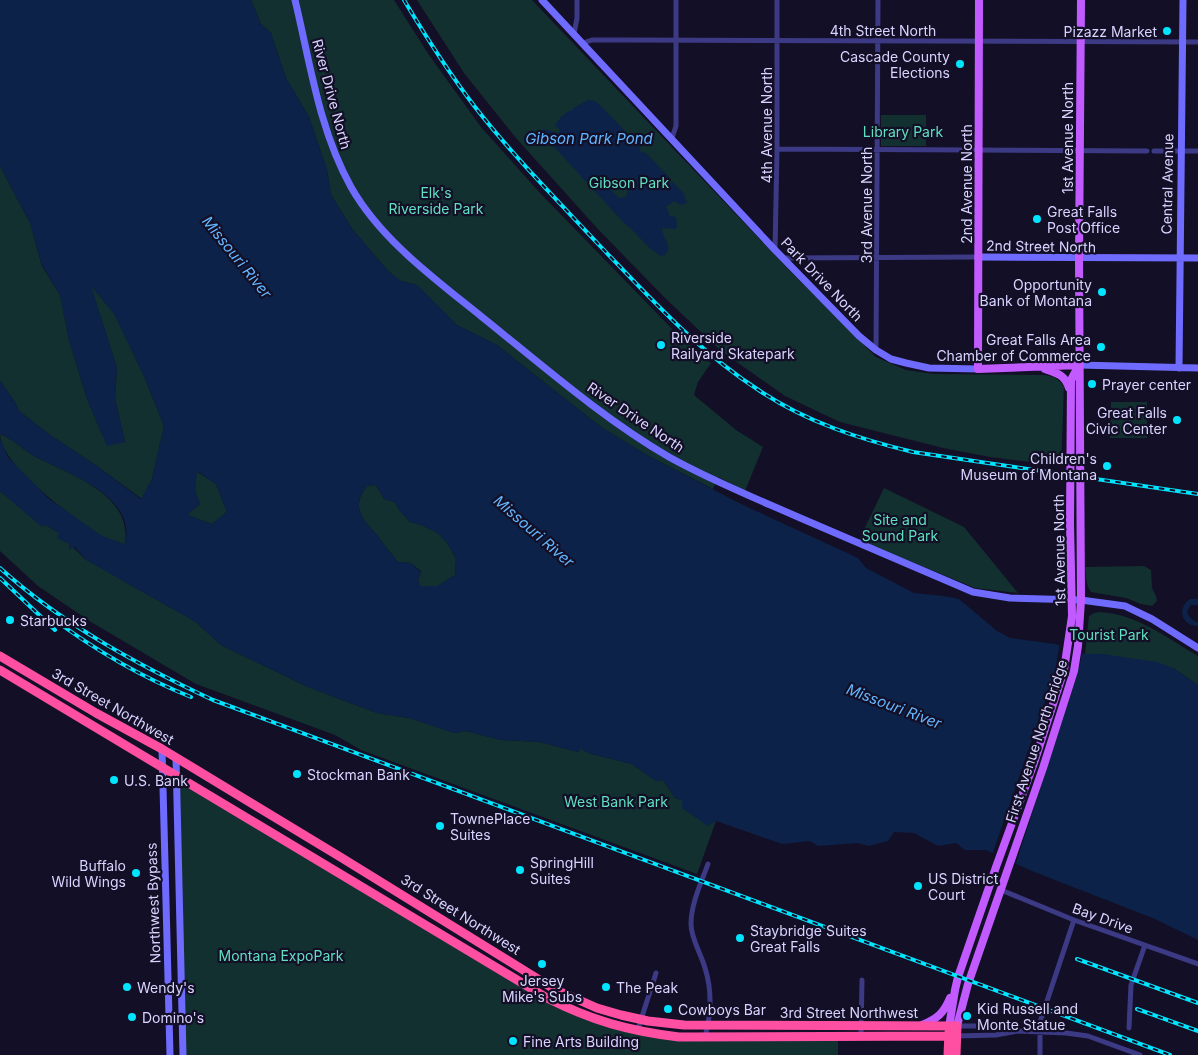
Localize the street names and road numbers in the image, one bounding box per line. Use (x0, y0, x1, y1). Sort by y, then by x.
street label: 4th Street North (830, 22, 936, 39)
street label: River Drive North (309, 37, 355, 151)
street label: 4th Avenue North (758, 67, 775, 183)
street label: 1st Avenue North (1059, 82, 1076, 194)
street label: 2nd Avenue North (958, 124, 975, 244)
street label: Central Avenue (1158, 133, 1176, 235)
street label: 3rd Avenue North (858, 147, 875, 263)
street label: Park Drive North (778, 234, 866, 324)
street label: 2nd Street North (986, 237, 1096, 255)
street label: River Drive North (584, 378, 688, 456)
street label: 1st Avenue North (1050, 494, 1068, 606)
street label: First Avenue North Bridge (1002, 657, 1070, 825)
street label: 3rd Street Northwest (49, 664, 177, 748)
street label: Northwest Bypass (142, 842, 164, 964)
street label: 3rd Street Northwest (398, 870, 524, 958)
street label: Bay Drive (1070, 899, 1136, 937)
street label: 3rd Street Northwest (780, 1004, 919, 1021)

